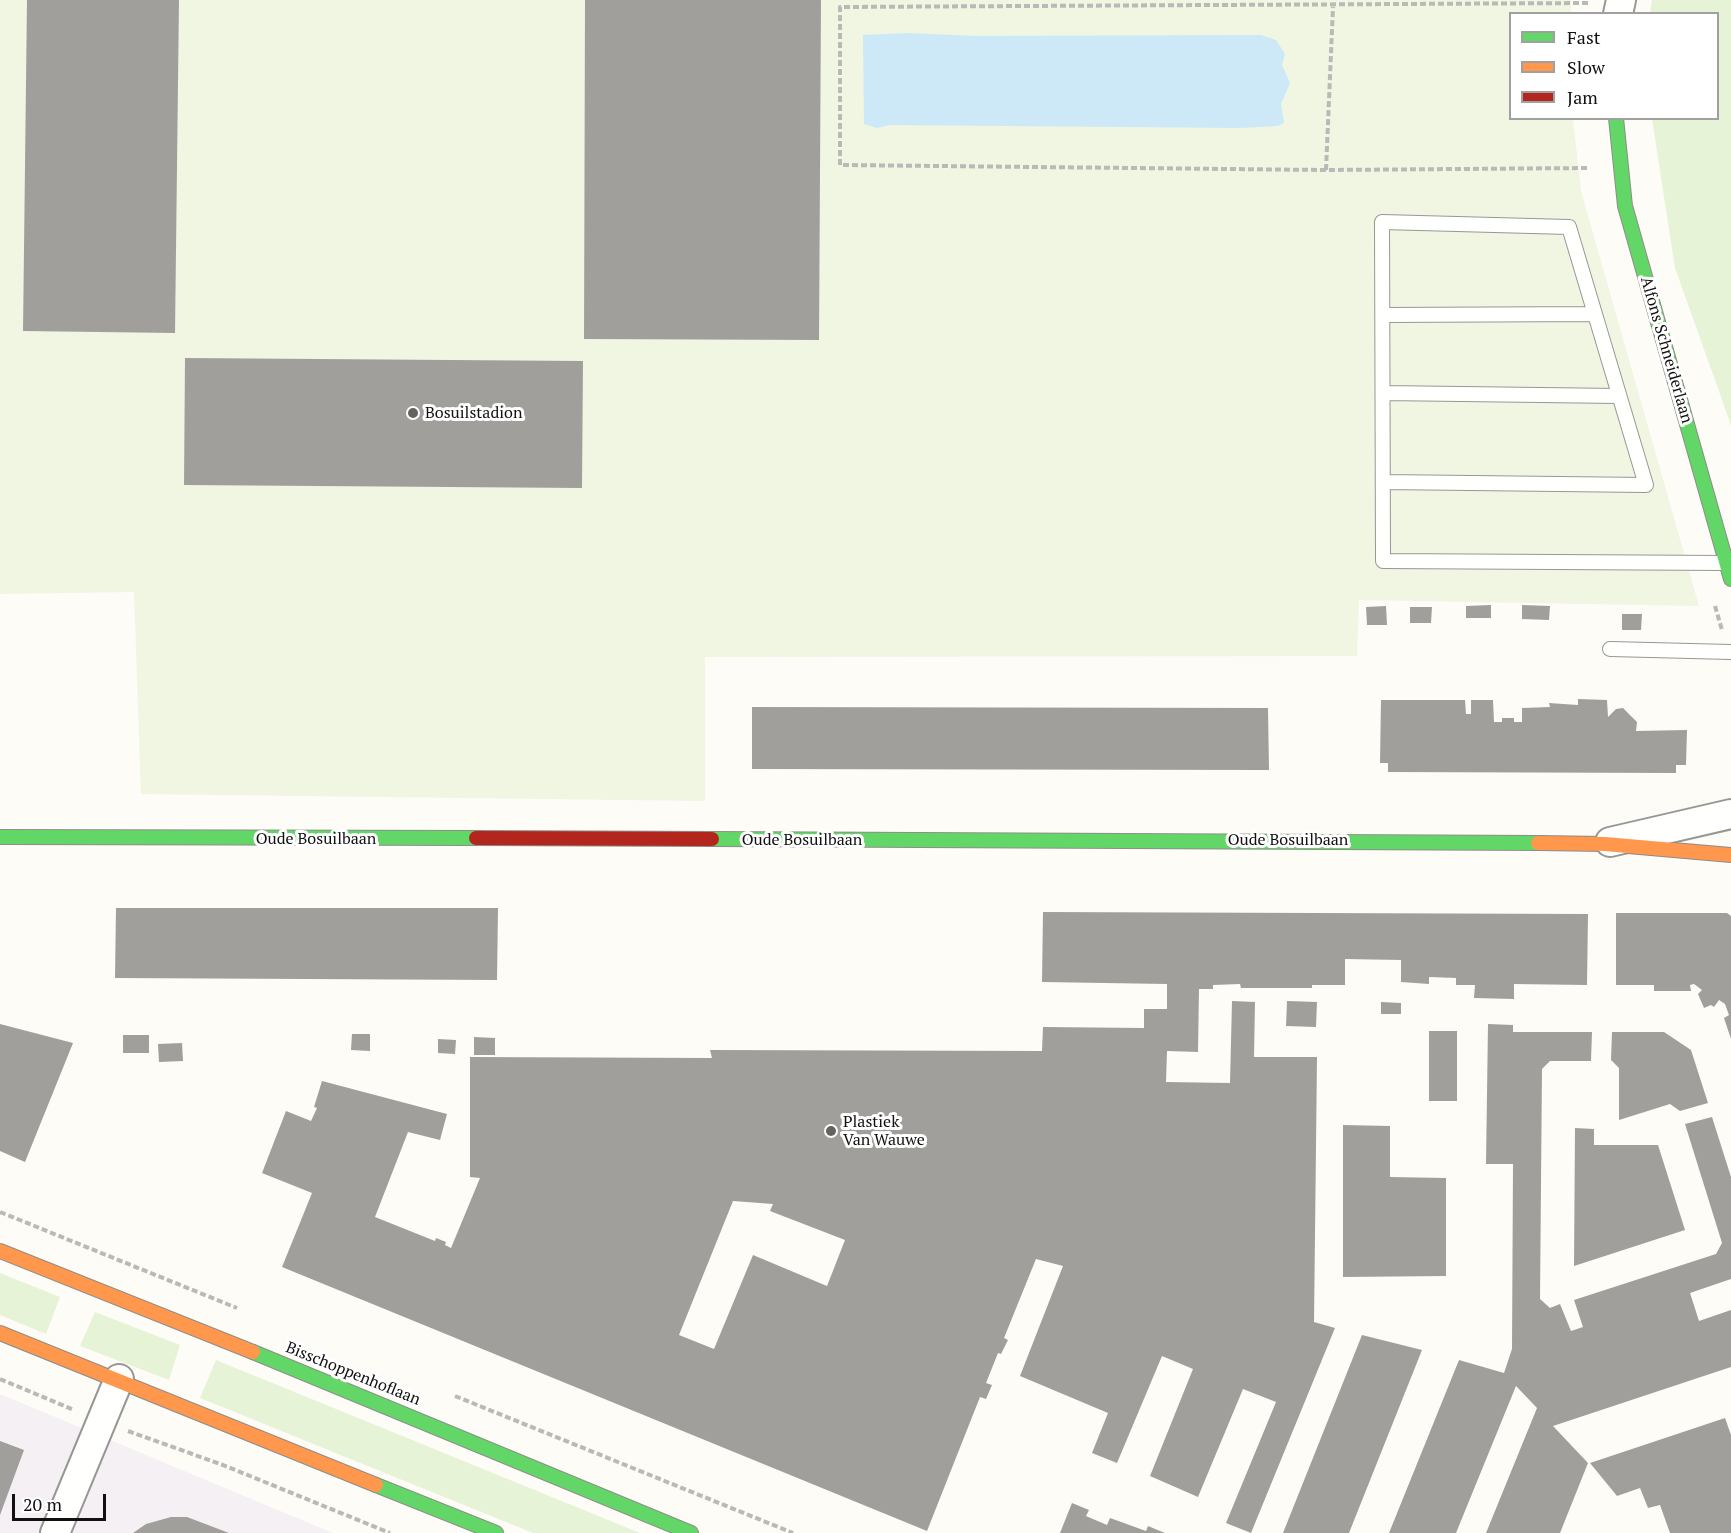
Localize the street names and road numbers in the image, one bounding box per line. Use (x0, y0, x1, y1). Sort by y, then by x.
street label: Alfons Schneiderlaan (1636, 275, 1696, 425)
street label: Oude Bosuilbaan (256, 829, 376, 849)
street label: Oude Bosuilbaan (742, 830, 862, 850)
street label: Oude Bosuilbaan (1228, 830, 1348, 850)
street label: Bisschoppenhoflaan (283, 1338, 423, 1410)

